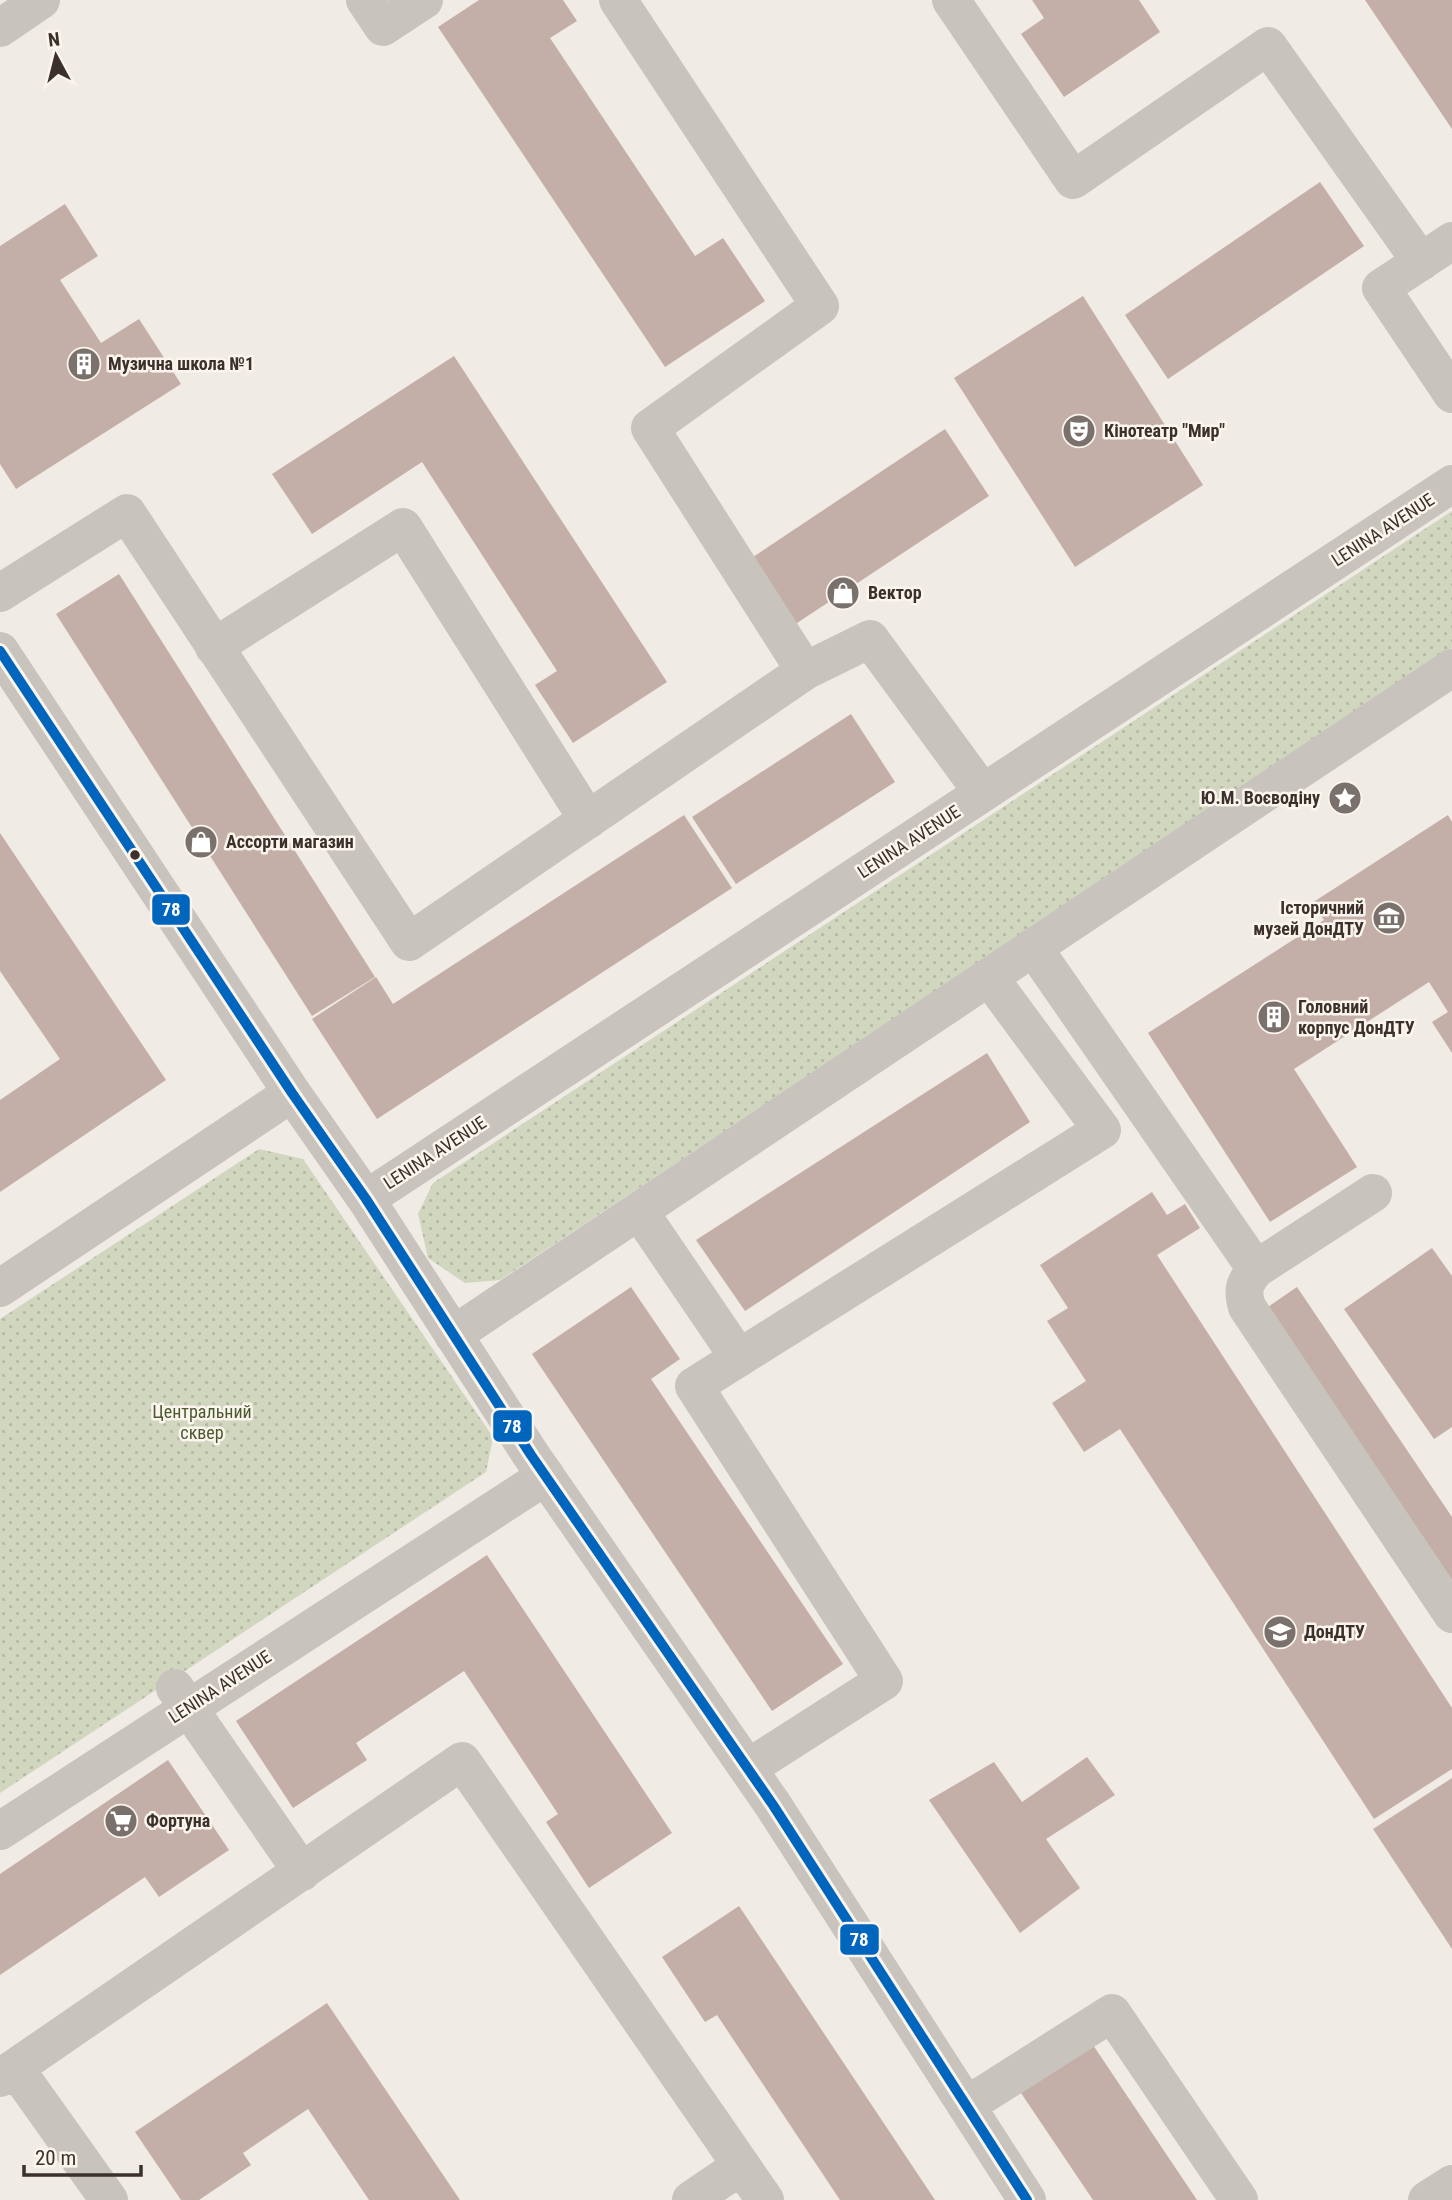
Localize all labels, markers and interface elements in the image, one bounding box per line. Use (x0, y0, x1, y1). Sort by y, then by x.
north arrow (21, 21, 91, 91)
text: N (47, 27, 61, 52)
building icon: Музична школа №1 (65, 345, 103, 383)
place label: Музична школа №1 (108, 353, 254, 374)
theatre icon: Кінотеатр "Мир" (1060, 412, 1098, 450)
place label: Кінотеатр "Мир" (1104, 420, 1225, 441)
street label: LENINA AVENUE (1328, 489, 1438, 570)
shop icon: Вектор (824, 574, 862, 612)
place label: Вектор (868, 582, 922, 603)
place icon: Ю.М. Воєводіну (1326, 779, 1364, 817)
place label: Ю.М. Воєводіну (1201, 787, 1320, 808)
street label: LENINA AVENUE (854, 801, 964, 882)
shop icon: Ассорти магазин (182, 823, 220, 861)
place label: Ассорти магазин (226, 831, 354, 852)
unlabelled marker (128, 848, 142, 862)
line badge: 78 (151, 893, 191, 926)
place label: Історичний музей ДонДТУ (1253, 897, 1364, 939)
text: 78 (161, 898, 181, 921)
museum icon: Історичний музей ДонДТУ (1370, 899, 1408, 937)
place label: Головний корпус ДонДТУ (1298, 996, 1415, 1038)
building icon: Головний корпус ДонДТУ (1255, 998, 1293, 1036)
street label: LENINA AVENUE (380, 1112, 490, 1193)
park label: Центральний сквер (152, 1401, 252, 1443)
line badge: 78 (492, 1409, 533, 1443)
text: 78 (502, 1415, 522, 1438)
school or university icon: ДонДТУ (1261, 1613, 1299, 1651)
place label: ДонДТУ (1304, 1621, 1365, 1642)
street label: LENINA AVENUE (165, 1646, 275, 1727)
supermarket icon: Фортуна (102, 1802, 140, 1840)
place label: Фортуна (146, 1810, 210, 1831)
line badge: 78 (839, 1923, 880, 1956)
text: 78 (849, 1928, 869, 1951)
scale bar (24, 2134, 142, 2178)
text: 20 m (35, 2146, 76, 2170)

